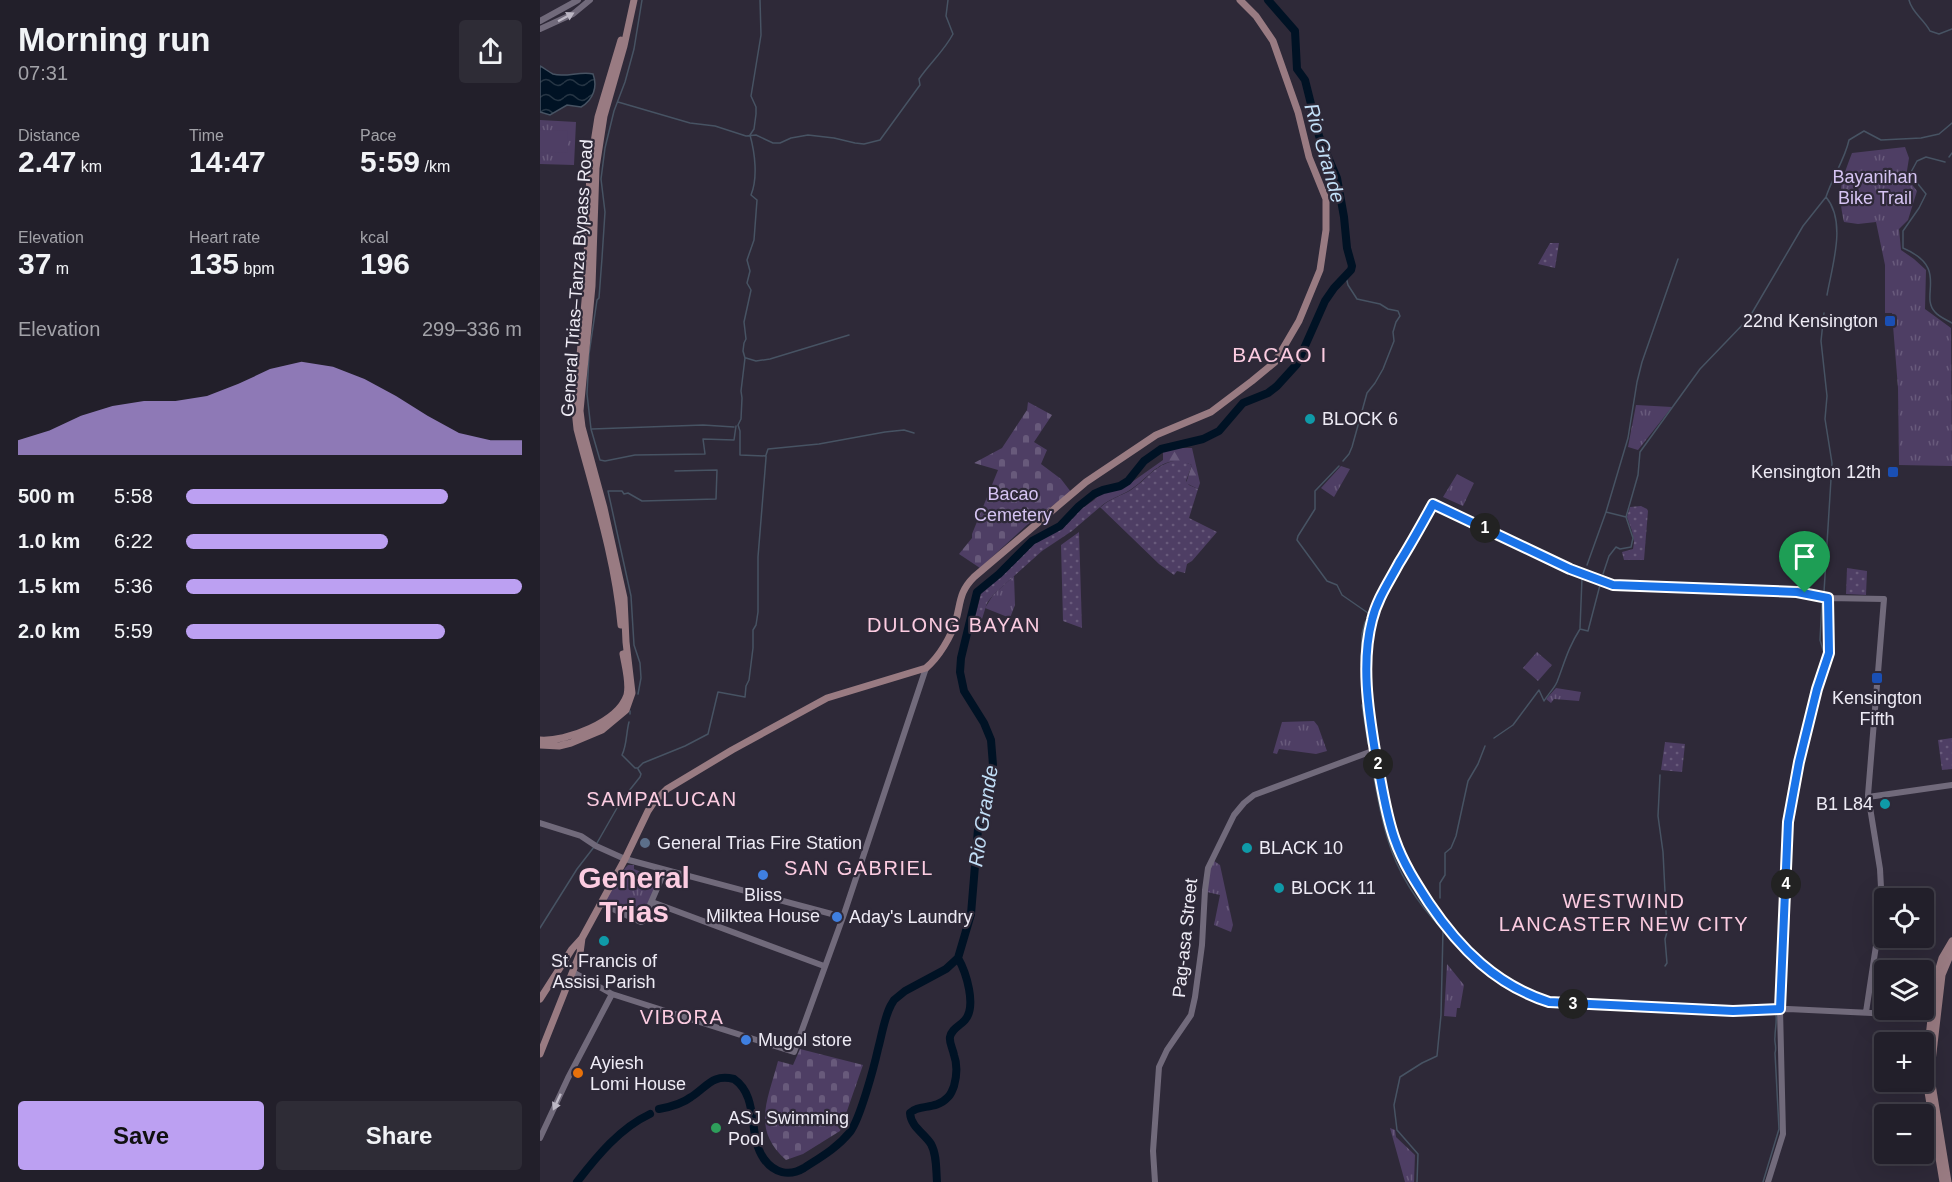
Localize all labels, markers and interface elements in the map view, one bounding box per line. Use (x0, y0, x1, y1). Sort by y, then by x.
one-way arrow (558, 12, 575, 22)
button: share (459, 20, 522, 83)
text: Morning run (18, 21, 210, 58)
text: 07:31 (18, 62, 68, 84)
water label: Rio Grande (1300, 101, 1350, 205)
text: Distance (18, 127, 80, 144)
text: Time (189, 127, 224, 144)
text: Pace (360, 127, 396, 144)
street label: General Trias–Tanza Bypass Road (557, 139, 597, 417)
text: 2.47 (18, 145, 76, 178)
text: 14:47 (189, 145, 266, 178)
text: 5:59 (360, 145, 420, 178)
text: km (76, 158, 102, 175)
text: /km (420, 158, 450, 175)
park label: Bayanihan Bike Trail (1832, 167, 1918, 208)
text: Elevation (18, 229, 84, 246)
text: Heart rate (189, 229, 260, 246)
text: kcal (360, 229, 388, 246)
text: 37 (18, 247, 51, 280)
text: 135 (189, 247, 239, 280)
text: 196 (360, 247, 410, 280)
text: m (51, 260, 69, 277)
text: bpm (239, 260, 275, 277)
place label: 22nd Kensington (1743, 311, 1878, 331)
marker: 22nd Kensington (1883, 314, 1897, 328)
text: Elevation (18, 318, 100, 340)
text: 299–336 m (422, 318, 522, 340)
district label: BACAO I (1232, 343, 1328, 366)
place label: BLOCK 6 (1322, 409, 1398, 429)
marker: BLOCK 6 (1303, 412, 1317, 426)
place label: Kensington 12th (1751, 462, 1881, 482)
marker: Kensington 12th (1886, 465, 1900, 479)
park label: Bacao Cemetery (974, 484, 1052, 525)
text: 500 m (18, 485, 75, 507)
text: 5:58 (114, 485, 153, 507)
pin: 1 (1470, 513, 1500, 543)
text: 1 (1481, 519, 1489, 536)
text: 1.0 km (18, 530, 80, 552)
text: 6:22 (114, 530, 153, 552)
pin (1779, 531, 1830, 593)
icon: arrive (1788, 540, 1821, 573)
text: 1.5 km (18, 575, 80, 597)
text: 5:36 (114, 575, 153, 597)
district label: DULONG BAYAN (867, 614, 1041, 636)
text: 2.0 km (18, 620, 80, 642)
text: 5:59 (114, 620, 153, 642)
marker: Kensington Fifth (1870, 671, 1884, 685)
place label: Kensington Fifth (1832, 688, 1922, 729)
pin: 2 (1363, 749, 1393, 779)
text: 2 (1374, 755, 1382, 772)
water label: Rio Grande (964, 764, 1002, 868)
district label: SAMPALUCAN (586, 788, 738, 810)
place label: B1 L84 (1816, 794, 1873, 814)
marker: B1 L84 (1878, 797, 1892, 811)
place label: General Trias Fire Station (657, 833, 862, 853)
marker: General Trias Fire Station (638, 836, 652, 850)
place label: BLACK 10 (1259, 838, 1343, 858)
marker: BLACK 10 (1240, 841, 1254, 855)
district label: SAN GABRIEL (784, 857, 934, 879)
district label: General Trias (578, 861, 690, 928)
marker: Bliss Milktea House (756, 868, 770, 882)
pin: 4 (1771, 869, 1801, 899)
text: 4 (1782, 875, 1790, 892)
street label: Pag-asa Street (1169, 877, 1201, 999)
place label: BLOCK 11 (1291, 878, 1376, 898)
marker: BLOCK 11 (1272, 881, 1286, 895)
place label: Bliss Milktea House (706, 885, 820, 926)
map controls (1874, 888, 1934, 1164)
button: locate (1874, 888, 1934, 948)
district label: WESTWIND LANCASTER NEW CITY (1499, 890, 1749, 935)
place label: Aday's Laundry (849, 907, 973, 927)
marker: Aday's Laundry (830, 910, 844, 924)
marker: St. Francis of Assisi Parish (597, 934, 611, 948)
place label: St. Francis of Assisi Parish (551, 951, 658, 992)
button: layers (1874, 960, 1934, 1020)
pin: 3 (1558, 989, 1588, 1019)
text: 3 (1569, 995, 1577, 1012)
district label: VIBORA (640, 1006, 724, 1028)
place label: Mugol store (758, 1030, 852, 1050)
button: + (1874, 1032, 1934, 1092)
marker: Mugol store (739, 1033, 753, 1047)
place label: Ayiesh Lomi House (590, 1053, 686, 1094)
marker: Ayiesh Lomi House (571, 1066, 585, 1080)
one-way arrow (552, 1093, 561, 1110)
button: Save (18, 1101, 264, 1170)
button: Share (276, 1101, 522, 1170)
button: − (1874, 1104, 1934, 1164)
place label: ASJ Swimming Pool (728, 1108, 849, 1149)
marker: ASJ Swimming Pool (709, 1121, 723, 1135)

